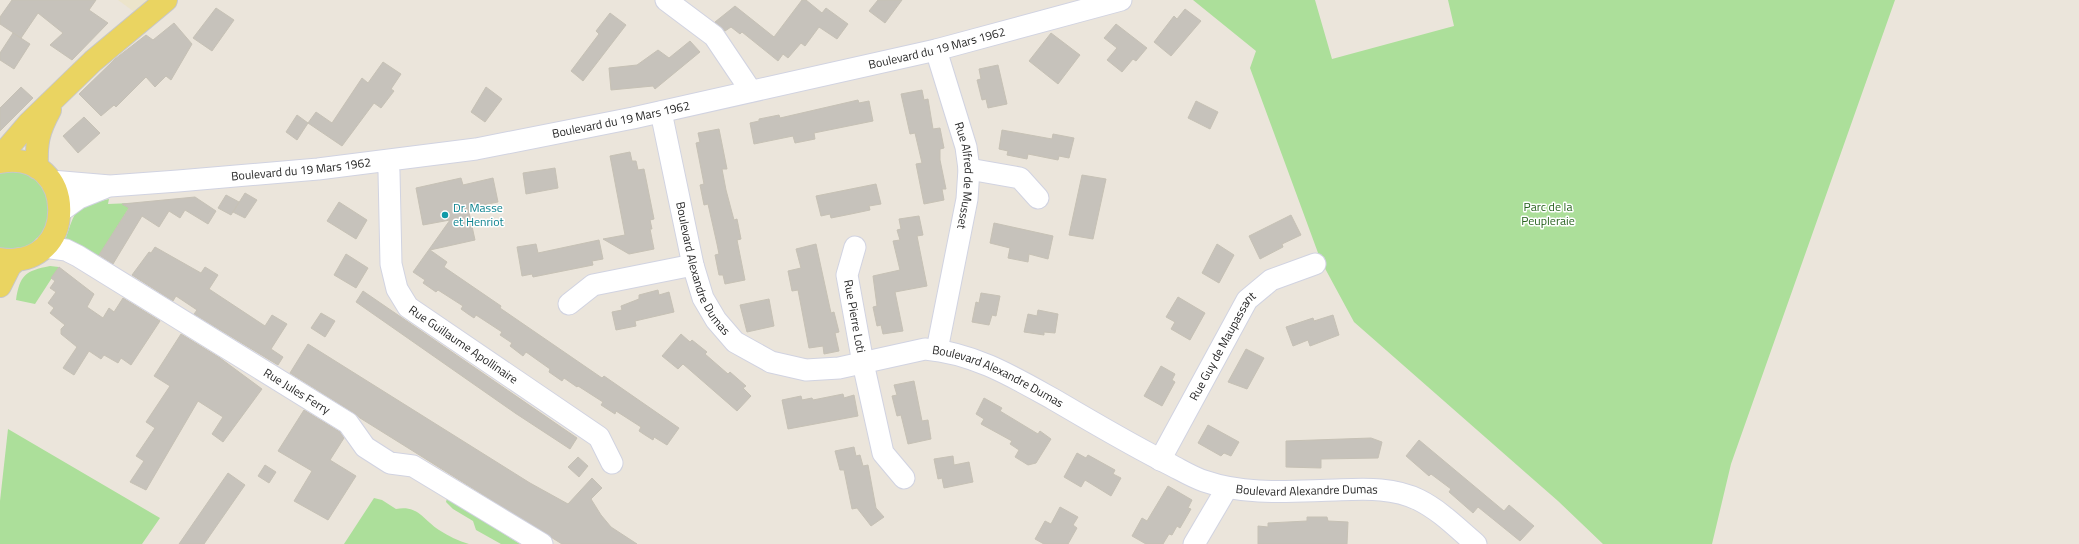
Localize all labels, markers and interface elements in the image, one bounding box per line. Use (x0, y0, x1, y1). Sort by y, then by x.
street label: Boulevard du 19 Mars 1962 (866, 22, 1007, 74)
street label: Boulevard du 19 Mars 1962 (550, 96, 692, 143)
street label: Rue Alfred de Musset (950, 119, 979, 232)
street label: Boulevard du 19 Mars 1962 (230, 152, 372, 185)
park label: Parc de la Peupleraie (1521, 197, 1575, 230)
place label: Dr. Masse et Henriot (453, 198, 504, 231)
street label: Boulevard Alexandre Dumas (671, 200, 735, 340)
marker: Dr. Masse et Henriot (440, 210, 450, 220)
street label: Rue Pierre Loti (839, 278, 871, 354)
street label: Rue Guy de Maupassant (1184, 286, 1260, 404)
street label: Rue Guillaume Apollinaire (405, 300, 522, 388)
street label: Boulevard Alexandre Dumas (931, 340, 1068, 412)
street label: Rue Jules Ferry (260, 363, 334, 419)
street label: Boulevard Alexandre Dumas (1235, 479, 1379, 501)

